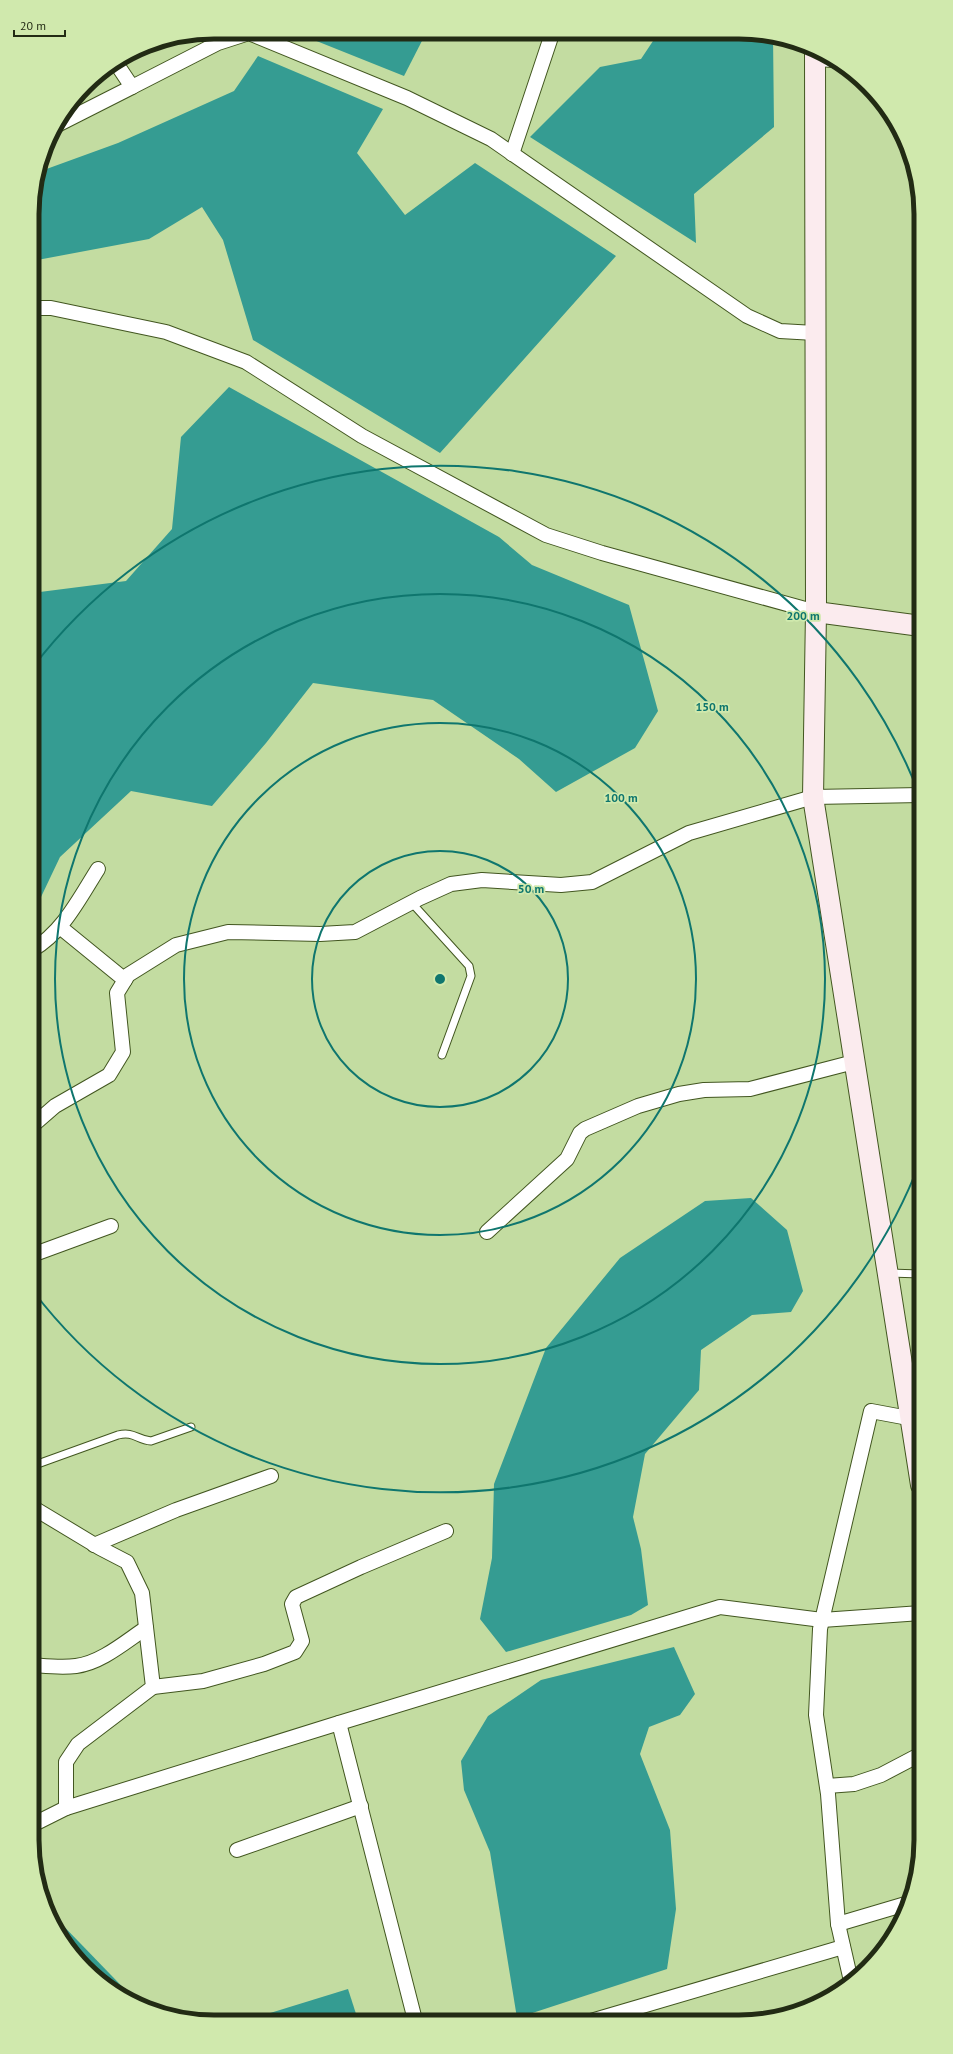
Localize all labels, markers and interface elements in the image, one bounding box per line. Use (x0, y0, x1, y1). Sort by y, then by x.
scale bar (14, 12, 65, 38)
text: 20 m (20, 18, 46, 33)
text: 200 m (786, 608, 820, 623)
text: 150 m (695, 699, 729, 714)
text: 100 m (604, 790, 638, 805)
text: 50 m (518, 881, 544, 896)
centre of rings (433, 972, 447, 986)

